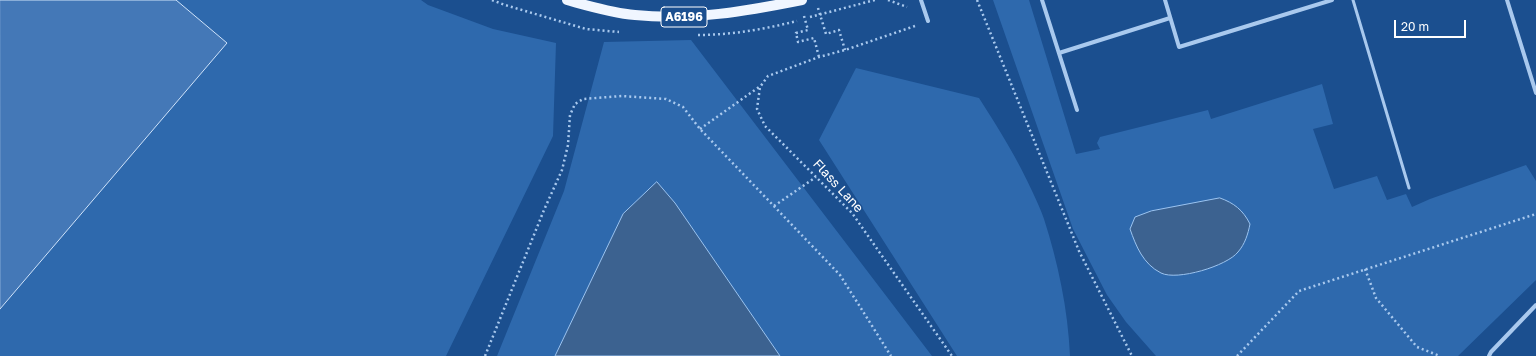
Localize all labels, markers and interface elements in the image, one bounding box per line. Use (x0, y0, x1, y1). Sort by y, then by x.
road number: A6196 (661, 7, 707, 27)
scale bar (1396, 12, 1468, 38)
text: 20 m (1401, 19, 1429, 34)
street label: Flass Lane (810, 156, 866, 216)

